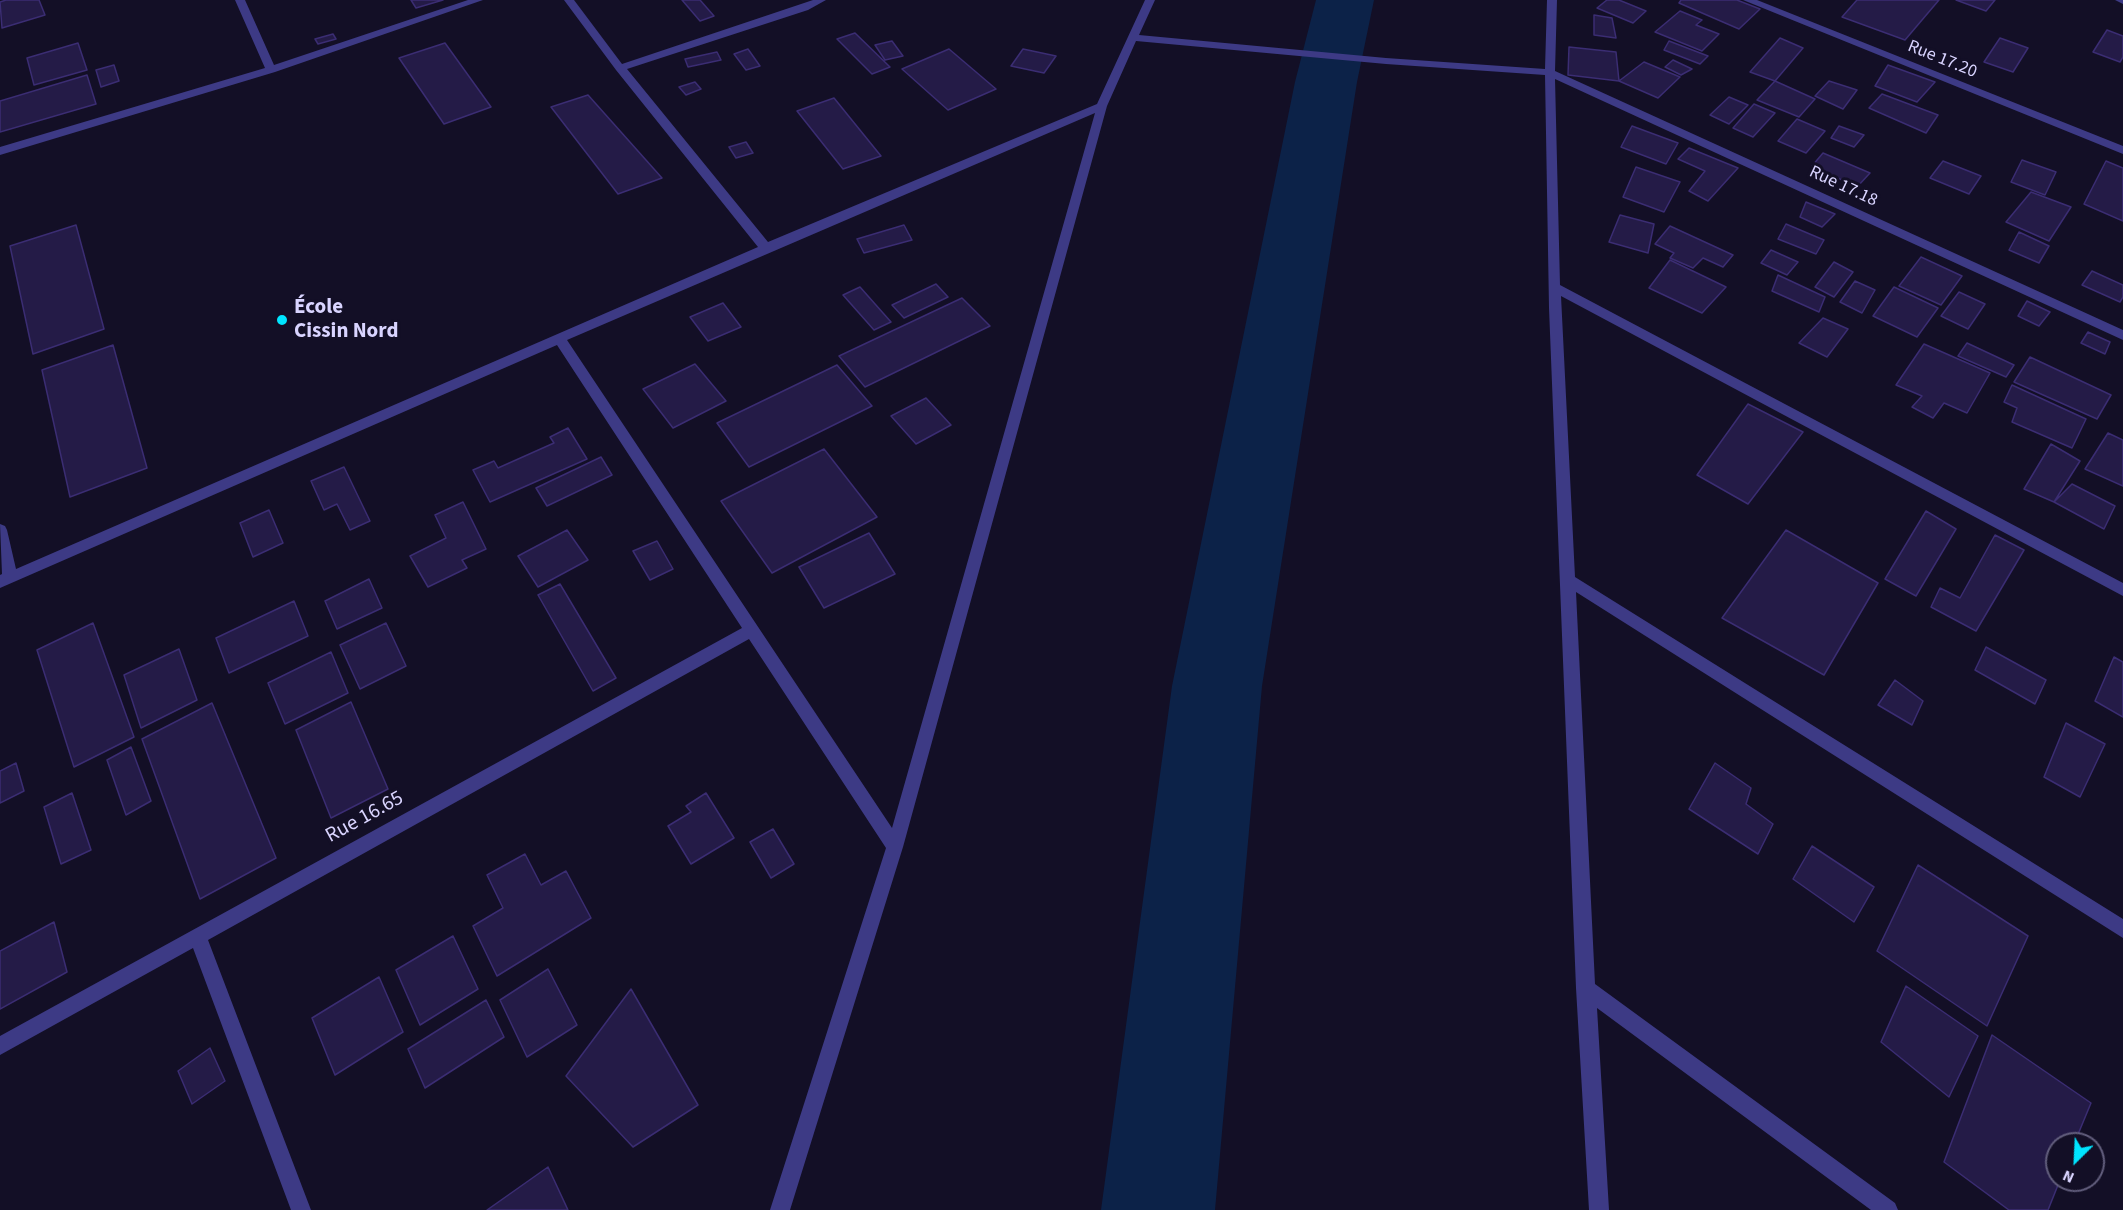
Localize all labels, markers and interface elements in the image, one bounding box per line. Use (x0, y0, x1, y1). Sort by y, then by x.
street label: Rue 17.20 (1904, 36, 1980, 84)
street label: Rue 17.18 (1805, 162, 1881, 212)
place label: École Cissin Nord (294, 295, 398, 345)
marker: École Cissin Nord (275, 313, 289, 327)
street label: Rue 16.65 (322, 786, 408, 850)
north arrow (2045, 1132, 2105, 1192)
text: N (2059, 1164, 2078, 1189)

